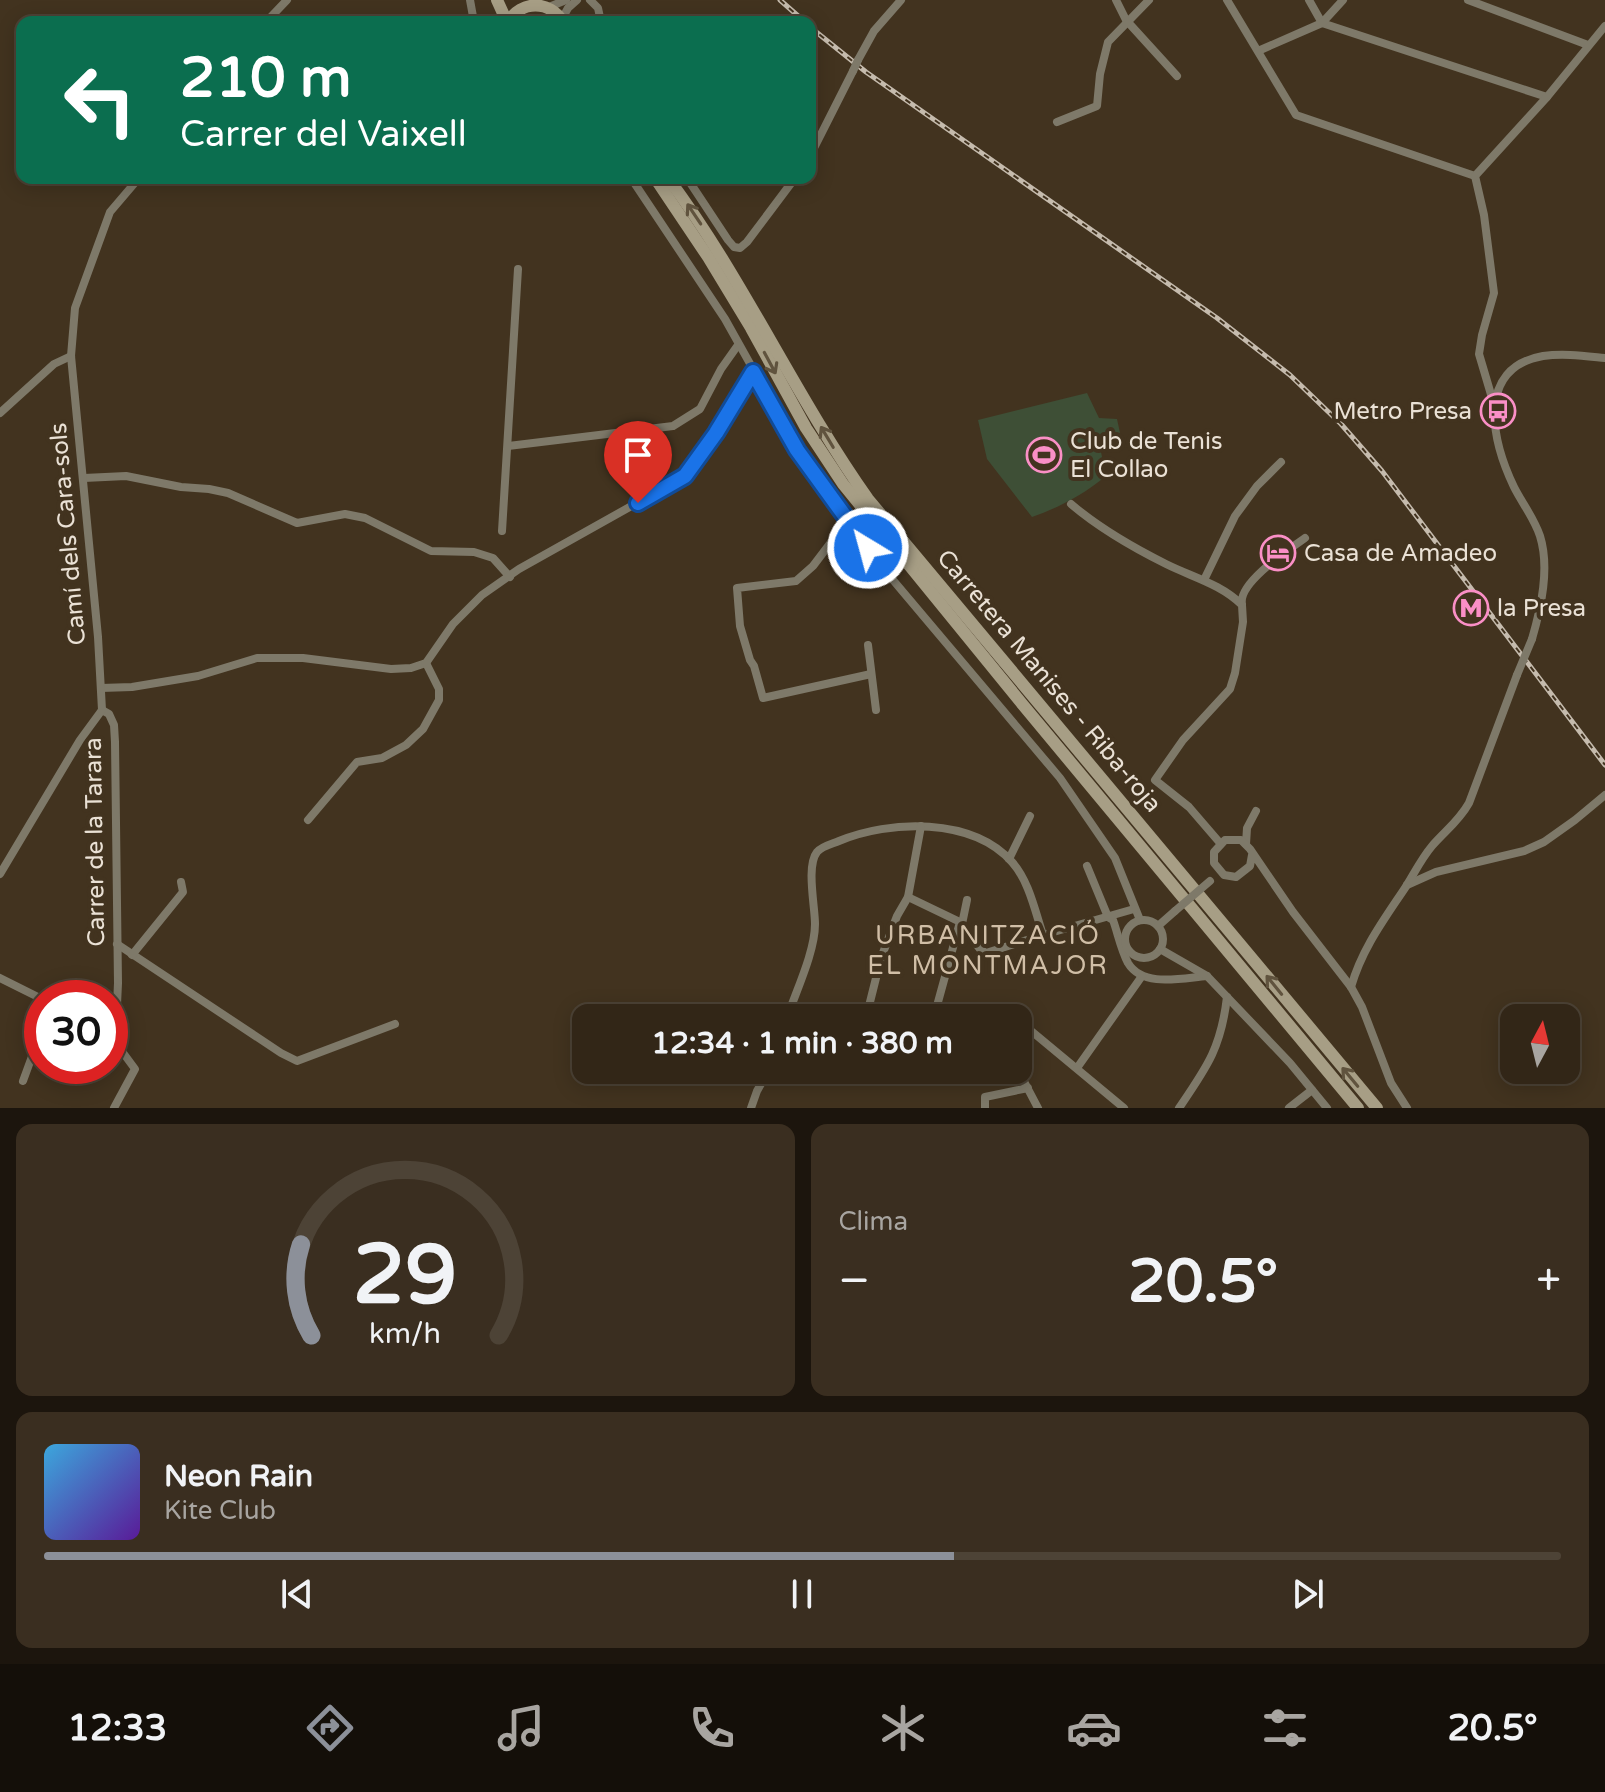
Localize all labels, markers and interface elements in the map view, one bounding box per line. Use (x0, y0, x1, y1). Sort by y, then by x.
text: 210 m (180, 45, 351, 112)
icon: left (48, 48, 152, 152)
text: Carrer del Vaixell (180, 113, 467, 156)
one-way arrow (686, 203, 702, 226)
one-way arrow (762, 351, 778, 374)
bus stop icon: Metro Presa (1479, 392, 1517, 430)
place label: Metro Presa (1333, 397, 1472, 426)
pin (604, 421, 672, 503)
street label: Camí dels Cara-sols (44, 422, 92, 646)
one-way arrow (818, 426, 834, 449)
place label: Club de Tenis El Collao (1070, 427, 1222, 484)
icon: arrive (616, 433, 660, 477)
sports icon: Club de Tenis El Collao (1025, 436, 1063, 474)
position arrow (826, 506, 910, 590)
hotel icon: Casa de Amadeo (1259, 534, 1297, 572)
place label: Casa de Amadeo (1304, 539, 1497, 568)
street label: Carretera Manises - Riba-roja (931, 544, 1167, 818)
metro station icon: la Presa (1452, 589, 1490, 627)
place label: la Presa (1497, 594, 1586, 623)
street label: Carrer de la Tarara (79, 737, 111, 947)
district label: URBANITZACIÓ EL MONTMAJOR (867, 919, 1109, 981)
one-way arrow (1266, 975, 1284, 996)
speed limit sign: 30 (24, 980, 128, 1084)
north arrow (1500, 1004, 1580, 1084)
map controls (1500, 1004, 1580, 1084)
text: 12:34 · 1 min · 380 m (651, 1025, 953, 1062)
one-way arrow (1341, 1067, 1359, 1087)
text: Clima (839, 1206, 908, 1237)
text: 29 (353, 1226, 457, 1326)
text: 20.5° (1128, 1246, 1278, 1318)
text: − (839, 1255, 870, 1308)
text: + (1536, 1255, 1561, 1308)
text: km/h (369, 1317, 441, 1351)
text: Neon Rain (164, 1458, 313, 1495)
text: Kite Club (164, 1495, 276, 1526)
icon: previous (275, 1572, 319, 1616)
icon: pause (780, 1572, 824, 1616)
icon: next (1286, 1572, 1330, 1616)
icon: directions (302, 1700, 358, 1756)
icon: music (493, 1700, 549, 1756)
icon: phone (684, 1700, 740, 1756)
icon: climate (875, 1700, 931, 1756)
icon: car (1066, 1700, 1122, 1756)
icon: filters (1257, 1700, 1313, 1756)
text: 12:33 (67, 1707, 167, 1750)
text: 20.5° (1447, 1707, 1538, 1750)

